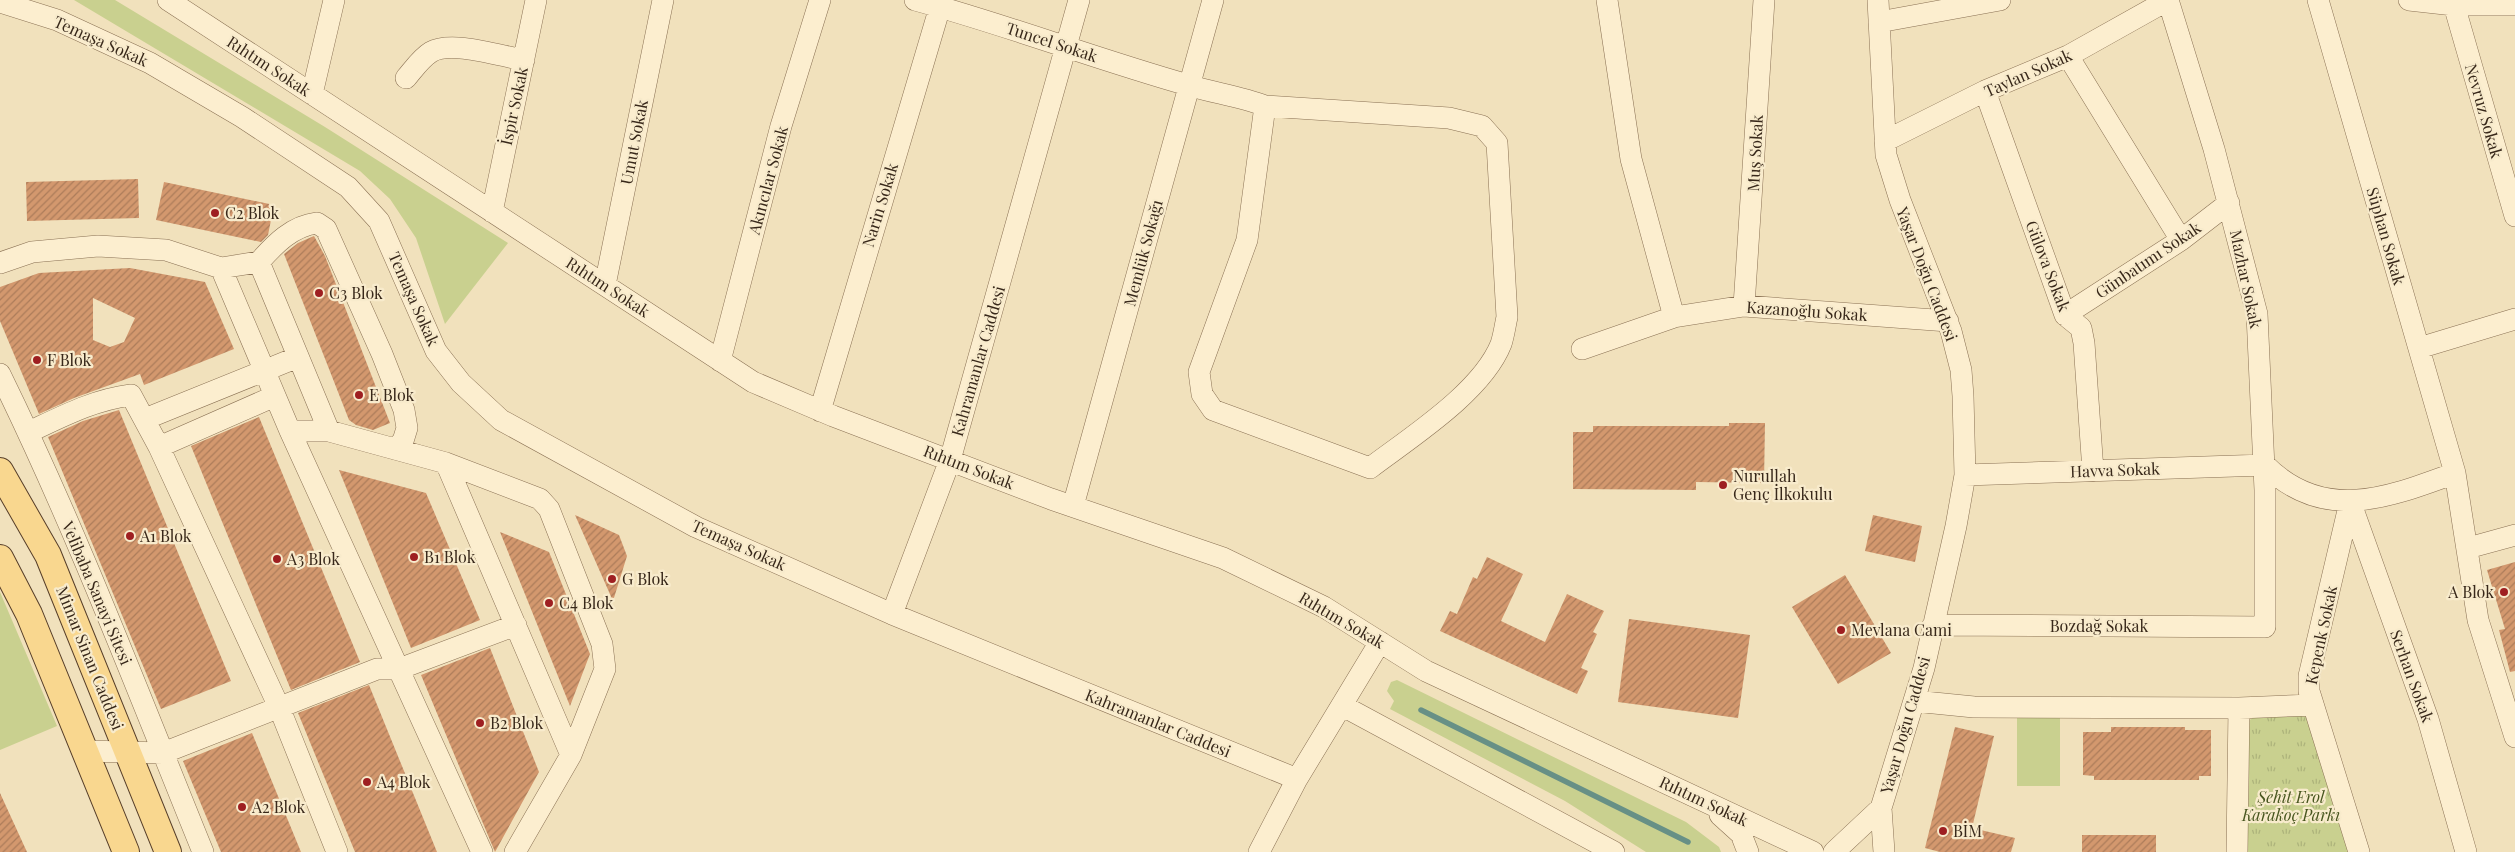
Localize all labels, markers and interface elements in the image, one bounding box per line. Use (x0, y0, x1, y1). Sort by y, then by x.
street label: Temaşa Sokak (51, 10, 152, 71)
street label: Tuncel Sokak (1004, 17, 1101, 66)
street label: Rıhtım Sokak (223, 31, 315, 101)
street label: Taylan Sokak (1981, 44, 2075, 101)
street label: Nevruz Sokak (2461, 61, 2508, 161)
street label: İspir Sokak (495, 64, 532, 147)
street label: Umut Sokak (615, 97, 652, 186)
street label: Muş Sokak (1742, 114, 1767, 192)
street label: Akıncılar Sokak (743, 123, 792, 237)
street label: Narin Sokak (857, 160, 902, 249)
street label: Süphan Sokak (2362, 185, 2411, 287)
street label: Memlük Sokağı (1118, 197, 1167, 308)
place label: C2 Blok (225, 202, 280, 223)
street label: Yaşar Doğu Caddesi (1892, 203, 1963, 344)
marker: C2 Blok (209, 207, 221, 219)
street label: Günbatımı Sokak (2091, 216, 2205, 303)
street label: Gülova Sokak (2022, 217, 2075, 314)
street label: Mazhar Sokak (2226, 228, 2267, 330)
street label: Temaşa Sokak (384, 248, 445, 349)
street label: Rıhtım Sokak (562, 252, 654, 322)
place label: C3 Blok (329, 282, 383, 303)
street label: Kahramanlar Caddesi (946, 283, 1009, 438)
marker: C3 Blok (313, 287, 325, 299)
street label: Kazanoğlu Sokak (1746, 296, 1868, 325)
place label: F Blok (47, 349, 92, 370)
marker: F Blok (31, 354, 43, 366)
place label: E Blok (369, 384, 415, 405)
marker: E Blok (353, 389, 365, 401)
street label: Rıhtım Sokak (921, 440, 1018, 494)
street label: Havva Sokak (2070, 457, 2160, 482)
place label: Nurullah Genç İlkokulu (1733, 465, 1833, 504)
marker: Nurullah Genç İlkokulu (1717, 479, 1729, 491)
street label: Temaşa Sokak (689, 514, 790, 575)
street label: Velibaba Sanayi Sitesi (57, 517, 137, 668)
place label: A1 Blok (139, 525, 192, 546)
marker: A1 Blok (124, 530, 136, 542)
place label: B1 Blok (424, 546, 476, 567)
place label: A3 Blok (286, 548, 340, 569)
marker: B1 Blok (408, 551, 420, 563)
marker: A3 Blok (271, 553, 283, 565)
place label: G Blok (622, 568, 669, 589)
marker: G Blok (606, 573, 618, 585)
place label: A Blok (2447, 581, 2494, 602)
street label: Mimar Sinan Caddesi (52, 583, 129, 733)
street label: Kepenk Sokak (2300, 583, 2341, 686)
marker: A Blok (2498, 586, 2510, 598)
street label: Rıhtım Sokak (1296, 587, 1389, 653)
place label: C4 Blok (559, 592, 614, 613)
marker: C4 Blok (543, 597, 555, 609)
street label: Bozdağ Sokak (2050, 615, 2149, 636)
place label: Mevlana Cami (1851, 619, 1952, 640)
marker: Mevlana Cami (1835, 624, 1847, 636)
street label: Serhan Sokak (2386, 627, 2439, 725)
street label: Yaşar Doğu Caddesi (1875, 653, 1934, 797)
street label: Kahramanlar Caddesi (1082, 684, 1234, 762)
place label: B2 Blok (490, 712, 543, 733)
marker: B2 Blok (474, 717, 486, 729)
place label: A4 Blok (376, 771, 431, 792)
street label: Rıhtım Sokak (1656, 771, 1752, 830)
marker: A4 Blok (361, 776, 373, 788)
park label: Şehit Erol Karakoç Parkı (2241, 786, 2340, 825)
place label: A2 Blok (251, 796, 306, 817)
marker: A2 Blok (236, 801, 248, 813)
place label: BİM (1953, 820, 1982, 841)
marker: BİM (1937, 825, 1949, 837)

